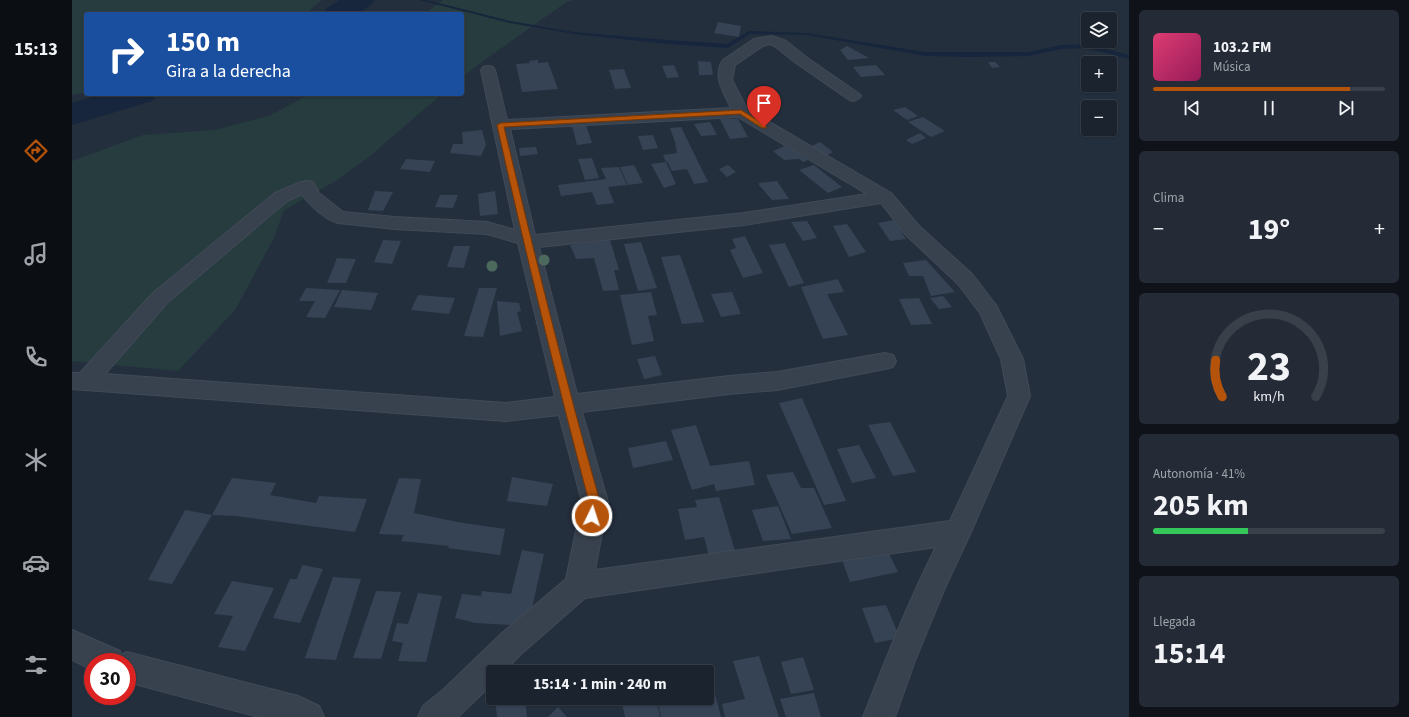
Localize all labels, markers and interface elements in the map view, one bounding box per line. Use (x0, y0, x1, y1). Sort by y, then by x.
map controls (1081, 12, 1117, 136)
button: layers (1081, 12, 1117, 48)
text: 150 m (166, 22, 240, 62)
icon: right (100, 28, 152, 80)
text: 15:13 (14, 37, 58, 62)
text: 103.2 FM (1213, 37, 1271, 58)
button: + (1081, 56, 1117, 92)
text: Música (1213, 58, 1251, 76)
text: Gira a la derecha (166, 59, 291, 84)
pin (747, 86, 781, 127)
icon: arrive (753, 92, 775, 114)
icon: previous (1181, 97, 1203, 119)
icon: pause (1258, 97, 1280, 119)
icon: next (1335, 97, 1357, 119)
button: − (1081, 100, 1117, 136)
icon: directions (22, 137, 50, 165)
text: Clima (1153, 189, 1184, 207)
text: 19° (1248, 208, 1290, 251)
text: − (1153, 213, 1164, 245)
text: + (1374, 213, 1385, 245)
icon: music (22, 240, 50, 268)
text: 23 (1247, 336, 1291, 396)
icon: phone (22, 343, 50, 371)
text: km/h (1253, 385, 1285, 406)
icon: climate (22, 446, 50, 474)
text: Autonomía · 41% (1153, 465, 1245, 483)
text: 205 km (1153, 484, 1249, 527)
position arrow (571, 495, 613, 537)
icon: car (22, 549, 50, 577)
text: Llegada (1153, 613, 1196, 631)
text: 15:14 (1153, 632, 1225, 675)
icon: filters (22, 651, 50, 679)
speed limit sign: 30 (84, 653, 136, 705)
text: 15:14 · 1 min · 240 m (533, 674, 667, 695)

